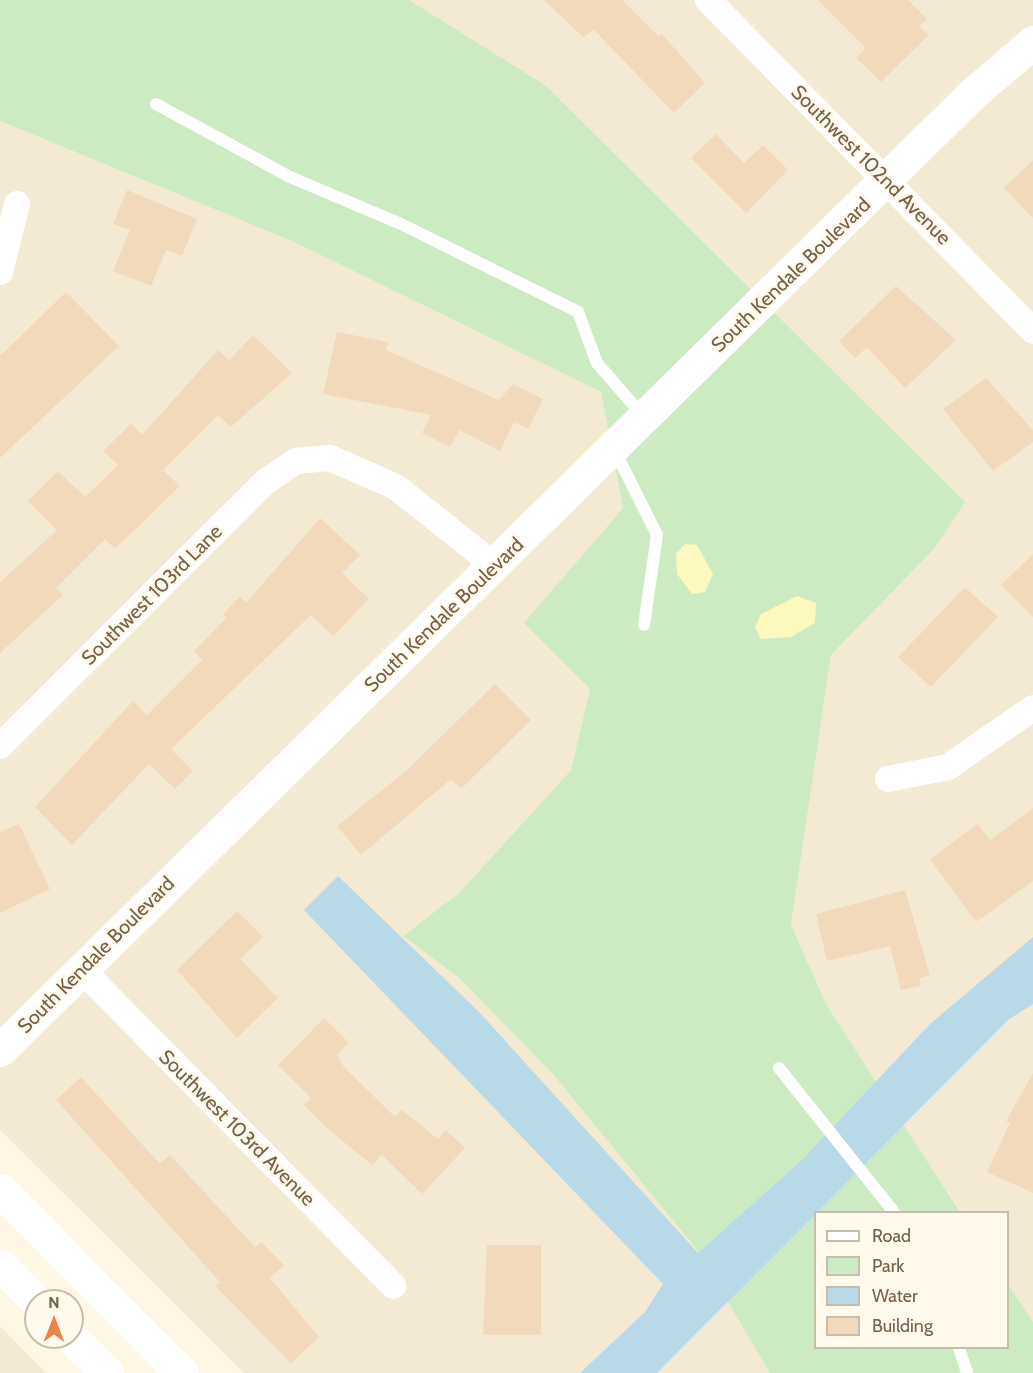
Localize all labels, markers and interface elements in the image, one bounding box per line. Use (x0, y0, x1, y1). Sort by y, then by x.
street label: Southwest 102nd Avenue (786, 80, 956, 250)
street label: South Kendale Boulevard (706, 193, 876, 357)
street label: Southwest 103rd Lane (77, 520, 227, 670)
street label: South Kendale Boulevard (359, 533, 529, 697)
street label: South Kendale Boulevard (13, 872, 179, 1038)
street label: Southwest 103rd Avenue (154, 1045, 320, 1211)
legend (814, 1211, 1009, 1349)
text: Road (872, 1225, 911, 1247)
text: Park (872, 1255, 904, 1277)
text: Water (872, 1285, 918, 1307)
north arrow (24, 1289, 84, 1349)
text: N (48, 1293, 60, 1312)
text: Building (872, 1315, 933, 1337)

